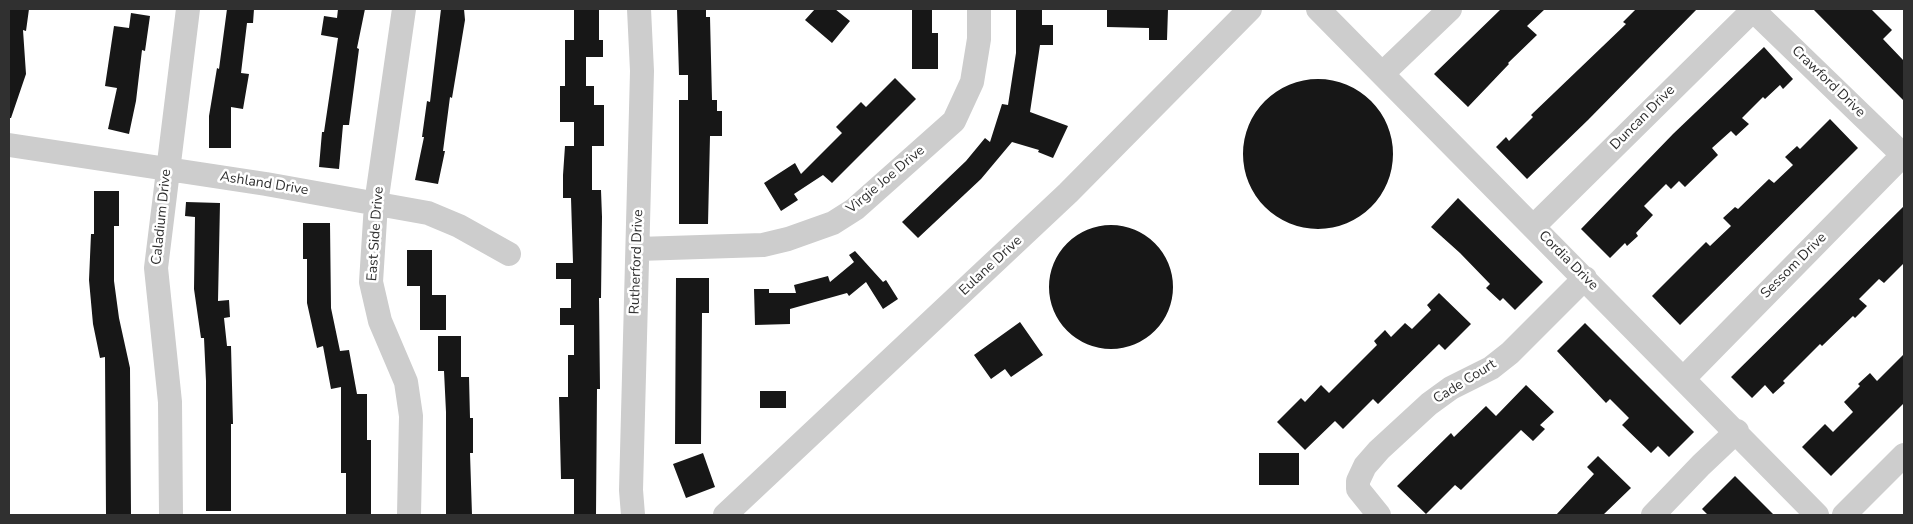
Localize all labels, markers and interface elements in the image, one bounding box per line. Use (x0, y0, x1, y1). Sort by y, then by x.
street label: Crawford Drive (1788, 43, 1868, 121)
street label: Duncan Drive (1607, 82, 1679, 154)
street label: Virgie Joe Drive (843, 142, 929, 218)
street label: Caladium Drive (149, 168, 175, 266)
street label: Ashland Drive (219, 169, 309, 199)
street label: East Side Drive (364, 186, 388, 282)
street label: Rutherford Drive (627, 209, 647, 315)
street label: Cordia Drive (1535, 228, 1601, 294)
street label: Sessom Drive (1758, 230, 1830, 302)
street label: Eulane Drive (956, 233, 1026, 299)
street label: Cade Court (1431, 356, 1499, 408)

